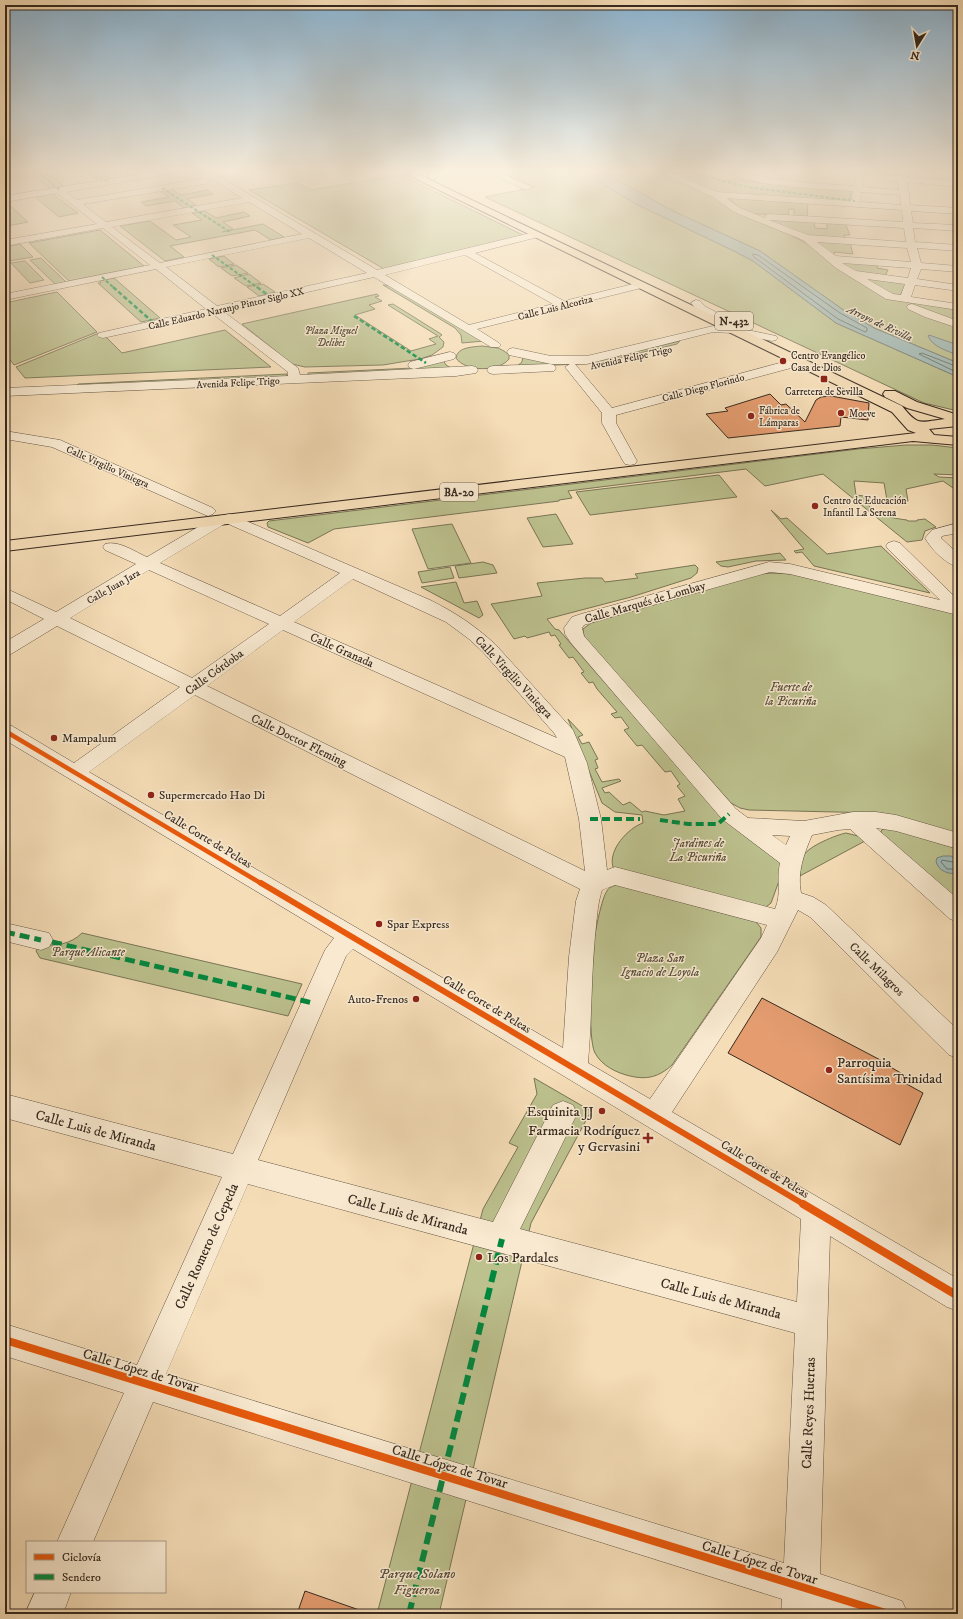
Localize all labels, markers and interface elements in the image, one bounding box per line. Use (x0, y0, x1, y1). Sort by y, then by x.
north arrow (897, 26, 937, 66)
text: N (910, 47, 921, 63)
street label: Calle Eduardo Naranjo Pintor Siglo XX (147, 285, 306, 333)
street label: Calle Luis Alcoriza (517, 293, 595, 323)
water label: Arroyo de Rivilla (844, 302, 915, 345)
road number: N-432 (715, 312, 753, 330)
park label: Plaza Miguel Delibes (305, 325, 359, 349)
street label: Avenida Felipe Trigo (589, 343, 673, 373)
place label: Centro Evangélico Casa de Dios (791, 350, 866, 374)
marker: Centro Evangélico Casa de Dios (778, 356, 788, 366)
street label: Calle Diego Florindo (661, 371, 746, 405)
marker: Carretera de Sevilla (819, 374, 829, 384)
street label: Avenida Felipe Trigo (196, 375, 280, 391)
place label: Carretera de Sevilla (785, 386, 864, 398)
place label: Fábrica de Lámparas (759, 405, 800, 429)
marker: Moeve (836, 408, 846, 418)
place label: Moeve (849, 408, 876, 420)
marker: Fábrica de Lámparas (746, 411, 756, 421)
street label: Calle Virgilio Viniegra (64, 443, 152, 491)
road number: BA-20 (440, 483, 478, 501)
place label: Centro de Educación Infantil La Serena (823, 495, 907, 519)
marker: Centro de Educación Infantil La Serena (810, 501, 820, 511)
street label: Calle Juan Jara (85, 566, 143, 607)
street label: Calle Marqués de Lombay (583, 578, 708, 627)
street label: Calle Granada (308, 630, 377, 672)
street label: Calle Virgilio Viniegra (472, 633, 556, 722)
street label: Calle Córdoba (182, 646, 247, 699)
park label: Fuerte de la Picuriña (764, 680, 817, 709)
street label: Calle Doctor Fleming (249, 711, 349, 770)
place label: Mampalum (62, 731, 117, 746)
marker: Mampalum (49, 733, 59, 743)
place label: Supermercado Hao Di (159, 788, 265, 803)
marker: Supermercado Hao Di (146, 790, 156, 800)
street label: Calle Corte de Peleas (161, 807, 255, 872)
park label: Jardines de La Picuriña (668, 836, 727, 865)
place label: Spar Express (387, 917, 449, 932)
marker: Spar Express (374, 919, 384, 929)
street label: Calle Milagros (846, 939, 907, 999)
park label: Parque Alicante (51, 945, 126, 960)
park label: Plaza San Ignacio de Loyola (620, 951, 699, 980)
street label: Calle Corte de Peleas (440, 972, 534, 1037)
place label: Auto-Frenos (348, 992, 408, 1007)
marker: Auto-Frenos (411, 994, 421, 1004)
place label: Parroquia Santísima Trinidad (837, 1054, 942, 1088)
marker: Parroquia Santísima Trinidad (824, 1065, 834, 1075)
place label: Esquinita JJ (527, 1103, 594, 1121)
street label: Calle Luis de Miranda (33, 1106, 158, 1156)
marker: Esquinita JJ (597, 1106, 607, 1116)
place label: Farmacia Rodríguez y Gervasini (528, 1122, 640, 1156)
marker: Farmacia Rodríguez y Gervasini (643, 1133, 653, 1143)
street label: Calle Corte de Peleas (718, 1137, 812, 1202)
street label: Calle Romero de Cepeda (171, 1180, 243, 1312)
street label: Calle Luis de Miranda (345, 1190, 470, 1240)
place label: Los Pardales (487, 1249, 559, 1267)
marker: Los Pardales (474, 1252, 484, 1262)
street label: Calle Luis de Miranda (658, 1274, 783, 1324)
street label: Calle López de Tovar (81, 1345, 202, 1397)
street label: Calle Reyes Huertas (798, 1356, 820, 1469)
street label: Calle López de Tovar (390, 1441, 511, 1493)
street label: Calle López de Tovar (700, 1537, 821, 1589)
legend (26, 1541, 166, 1593)
text: Ciclovía (62, 1550, 102, 1565)
park label: Parque Solano Figueroa (378, 1565, 456, 1599)
text: Sendero (62, 1570, 101, 1585)

